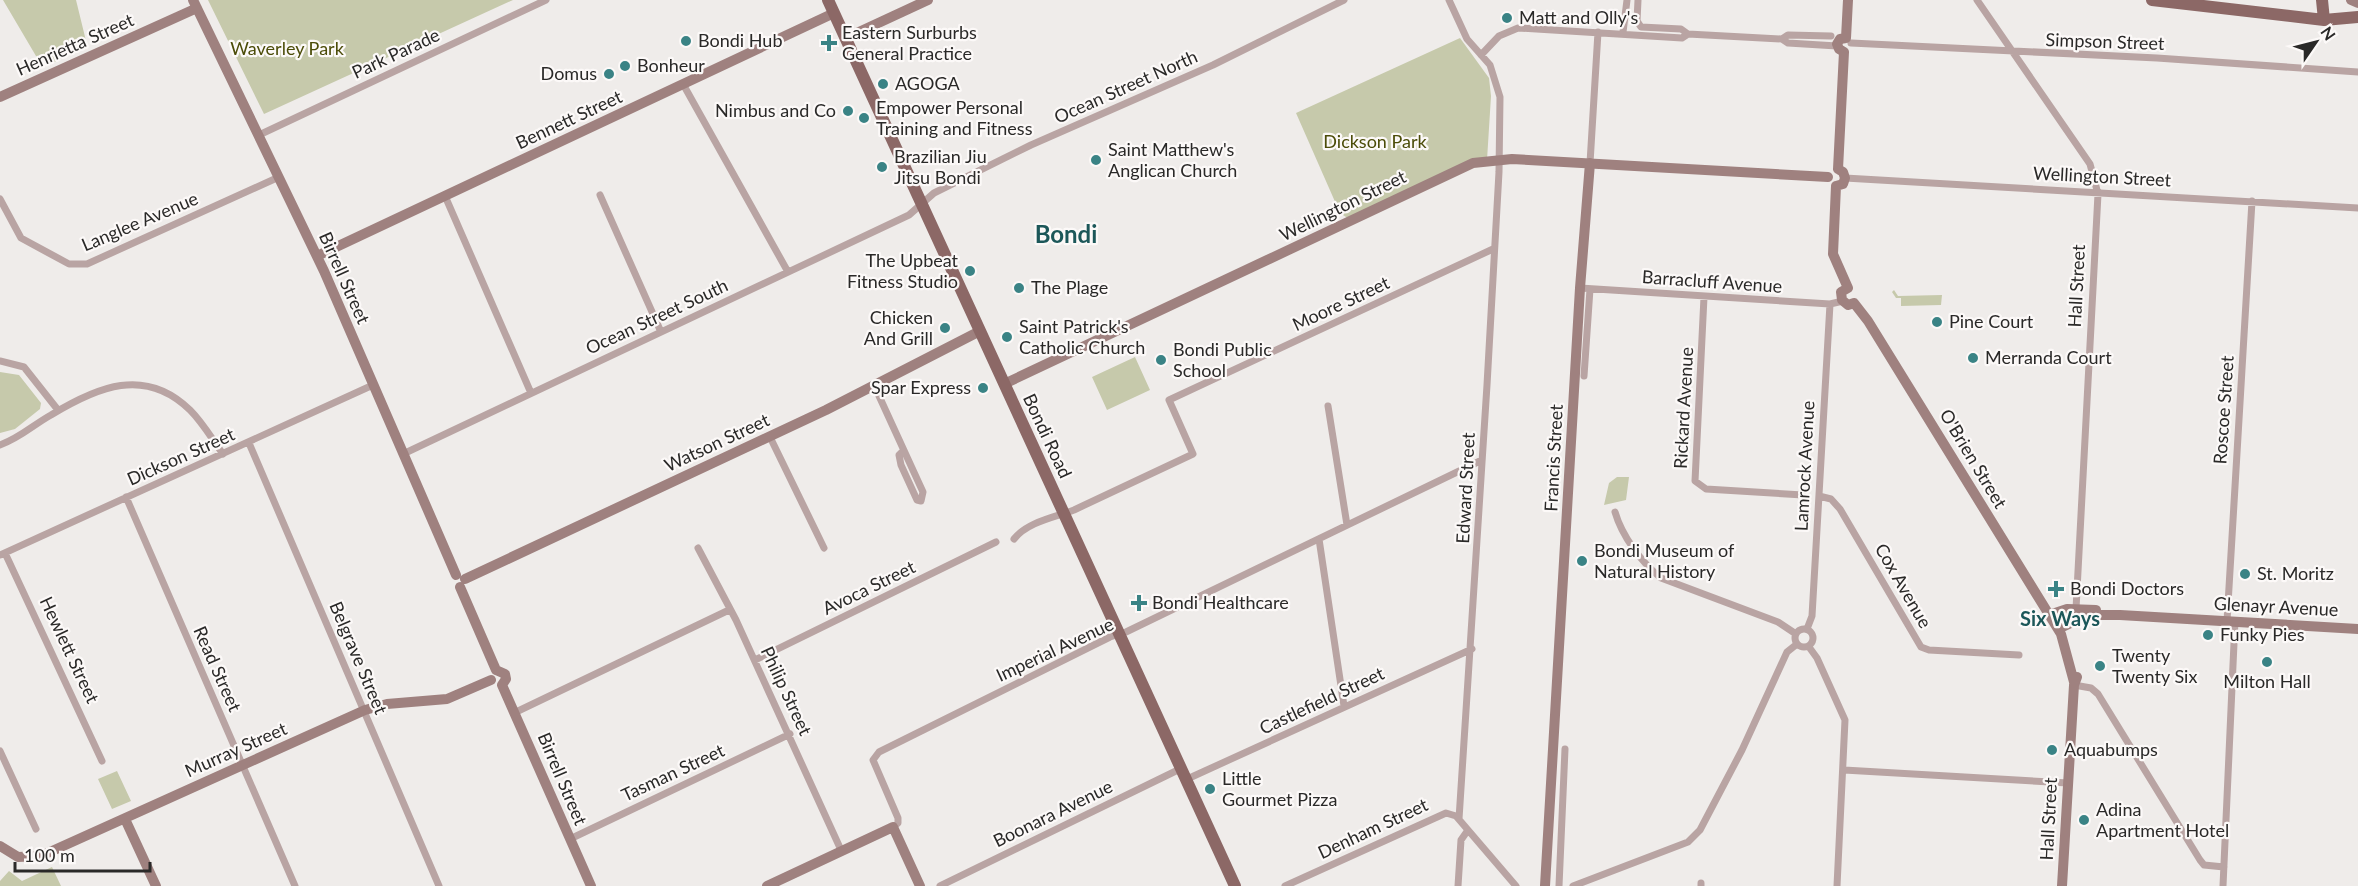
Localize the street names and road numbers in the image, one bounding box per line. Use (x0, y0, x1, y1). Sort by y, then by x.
street label: Henrietta Street (12, 8, 137, 80)
street label: Park Parade (348, 23, 443, 83)
street label: Simpson Street (2045, 28, 2165, 54)
street label: Ocean Street North (1051, 45, 1201, 128)
street label: Bennett Street (512, 85, 626, 153)
street label: Wellington Street (2033, 161, 2172, 191)
street label: Wellington Street (1276, 165, 1410, 245)
street label: Langlee Avenue (78, 187, 201, 256)
street label: Birrell Street (315, 228, 375, 328)
street label: Hall Street (2063, 243, 2089, 328)
street label: Barracluff Avenue (1641, 265, 1783, 297)
street label: Moore Street (1289, 271, 1393, 335)
street label: Ocean Street South (582, 274, 731, 359)
street label: Rickard Avenue (1669, 346, 1697, 469)
street label: Roscoe Street (2208, 354, 2238, 465)
street label: Bondi Road (1019, 390, 1077, 481)
street label: Lamrock Avenue (1790, 400, 1818, 532)
street label: Francis Street (1539, 403, 1567, 512)
street label: O'Brien Street (1936, 405, 2012, 513)
street label: Watson Street (661, 408, 773, 476)
street label: Dickson Street (123, 422, 238, 490)
street label: Edward Street (1451, 431, 1479, 544)
street label: Cox Avenue (1871, 539, 1937, 632)
street label: Avoca Street (819, 555, 919, 619)
street label: Glenayr Avenue (2213, 592, 2339, 620)
street label: Hewlett Street (36, 593, 104, 707)
street label: Belgrave Street (325, 598, 393, 718)
street label: Imperial Avenue (992, 612, 1117, 686)
street label: Read Street (189, 622, 247, 715)
street label: Philip Street (757, 643, 817, 739)
street label: Castlefield Street (1256, 661, 1388, 739)
street label: Murray Street (181, 717, 290, 781)
street label: Birrell Street (534, 729, 593, 829)
street label: Tasman Street (618, 738, 728, 806)
street label: Boonara Avenue (989, 775, 1116, 851)
street label: Hall Street (2035, 776, 2061, 861)
street label: Denham Street (1314, 793, 1432, 863)

